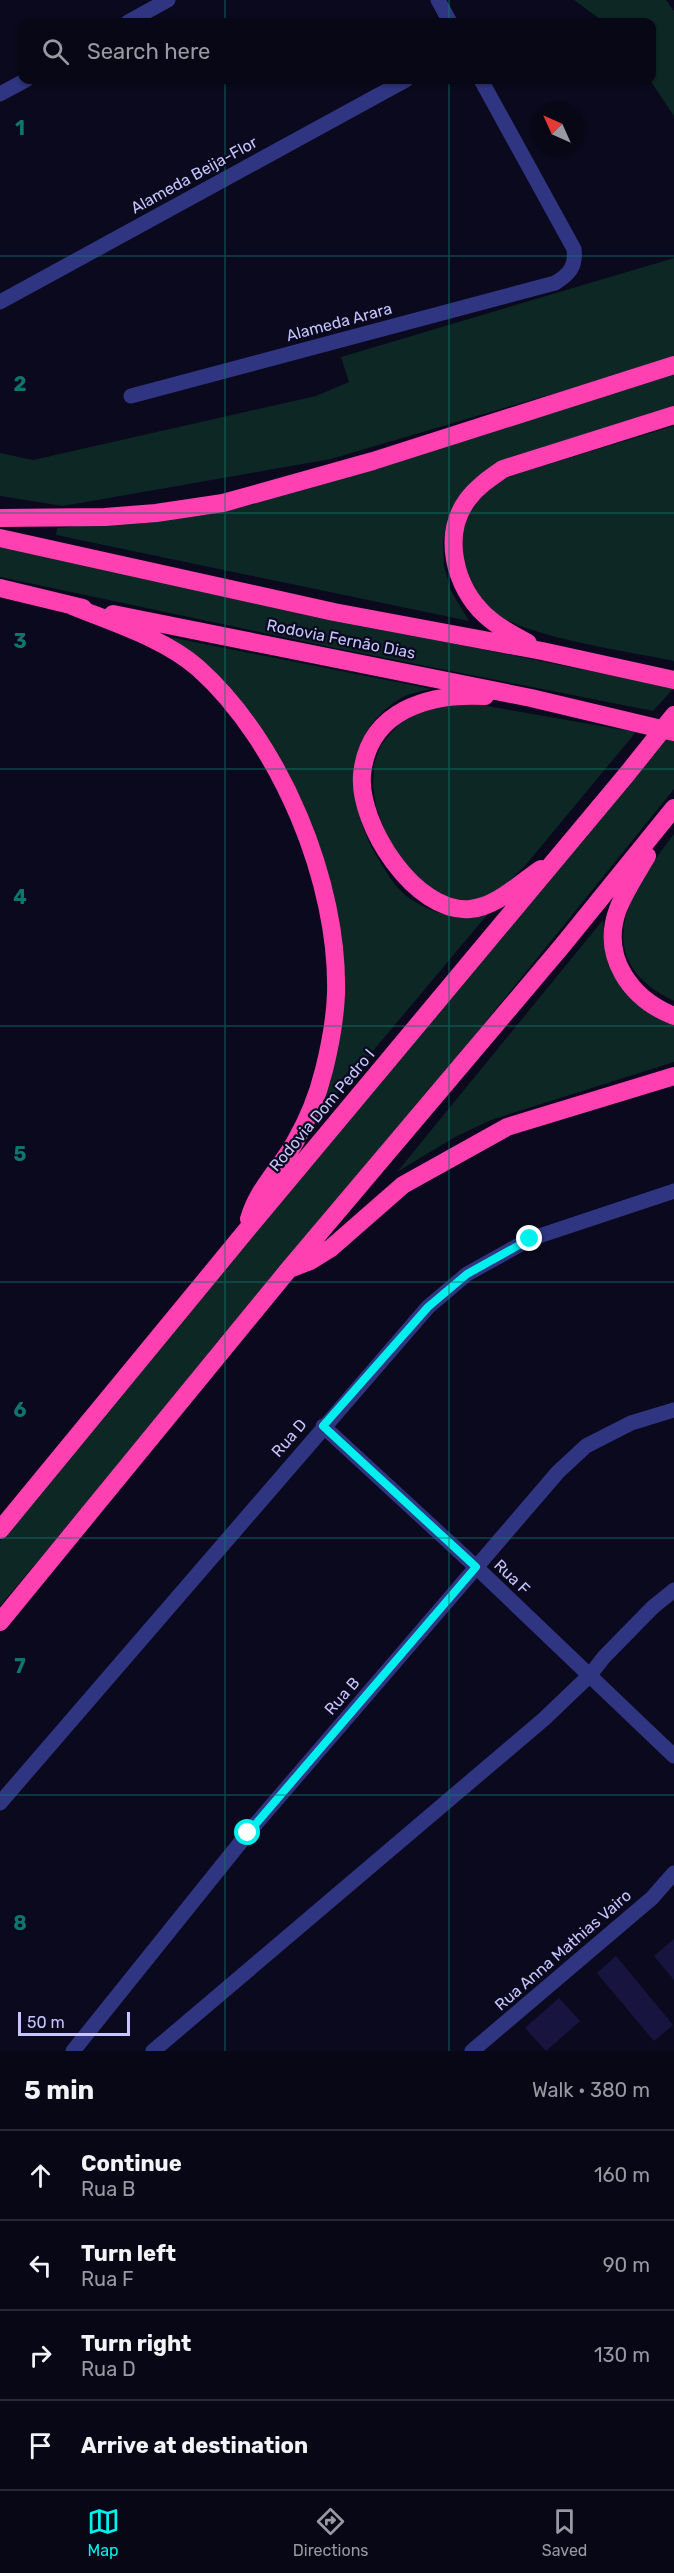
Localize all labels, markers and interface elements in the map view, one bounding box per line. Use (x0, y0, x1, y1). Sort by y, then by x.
search box (18, 18, 656, 84)
icon: search (39, 35, 72, 68)
text: Search here (87, 38, 210, 65)
north arrow (530, 102, 584, 156)
text: 1 (15, 116, 25, 140)
street label: Alameda Beija-Flor (128, 132, 260, 218)
street label: Alameda Arara (284, 299, 394, 345)
text: 2 (14, 372, 27, 396)
street label: Rodovia Fernão Dias (265, 615, 417, 663)
text: 3 (13, 629, 27, 653)
text: 4 (13, 885, 27, 909)
street label: Rodovia Dom Pedro I (265, 1045, 379, 1175)
text: 5 (14, 1142, 27, 1166)
route end (516, 1225, 542, 1251)
text: 6 (13, 1398, 27, 1422)
street label: Rua D (267, 1415, 311, 1461)
street label: Rua F (490, 1556, 534, 1598)
text: 7 (14, 1654, 26, 1678)
street label: Rua B (321, 1673, 363, 1719)
route start (234, 1819, 260, 1845)
street label: Rua Anna Mathias Vairo (491, 1886, 635, 2014)
text: 8 (13, 1911, 27, 1935)
scale bar (18, 2009, 130, 2036)
text: 50 m (27, 2013, 65, 2032)
text: 5 min (24, 2075, 94, 2106)
text: Walk · 380 m (532, 2078, 650, 2102)
text: Continue (81, 2150, 182, 2177)
icon: ahead (24, 2159, 57, 2192)
text: 160 m (594, 2163, 650, 2187)
text: Rua B (81, 2177, 135, 2201)
text: Turn left (81, 2240, 176, 2267)
icon: left (24, 2249, 57, 2282)
text: 90 m (603, 2253, 650, 2277)
text: Rua F (81, 2267, 134, 2291)
text: Turn right (81, 2330, 191, 2357)
icon: right (24, 2339, 57, 2372)
text: 130 m (594, 2343, 650, 2367)
text: Rua D (81, 2357, 136, 2381)
icon: arrive (24, 2429, 57, 2462)
text: Arrive at destination (81, 2432, 308, 2459)
tab: Map (87, 2505, 120, 2560)
tab: Directions (293, 2505, 369, 2560)
tab: Saved (542, 2505, 587, 2560)

